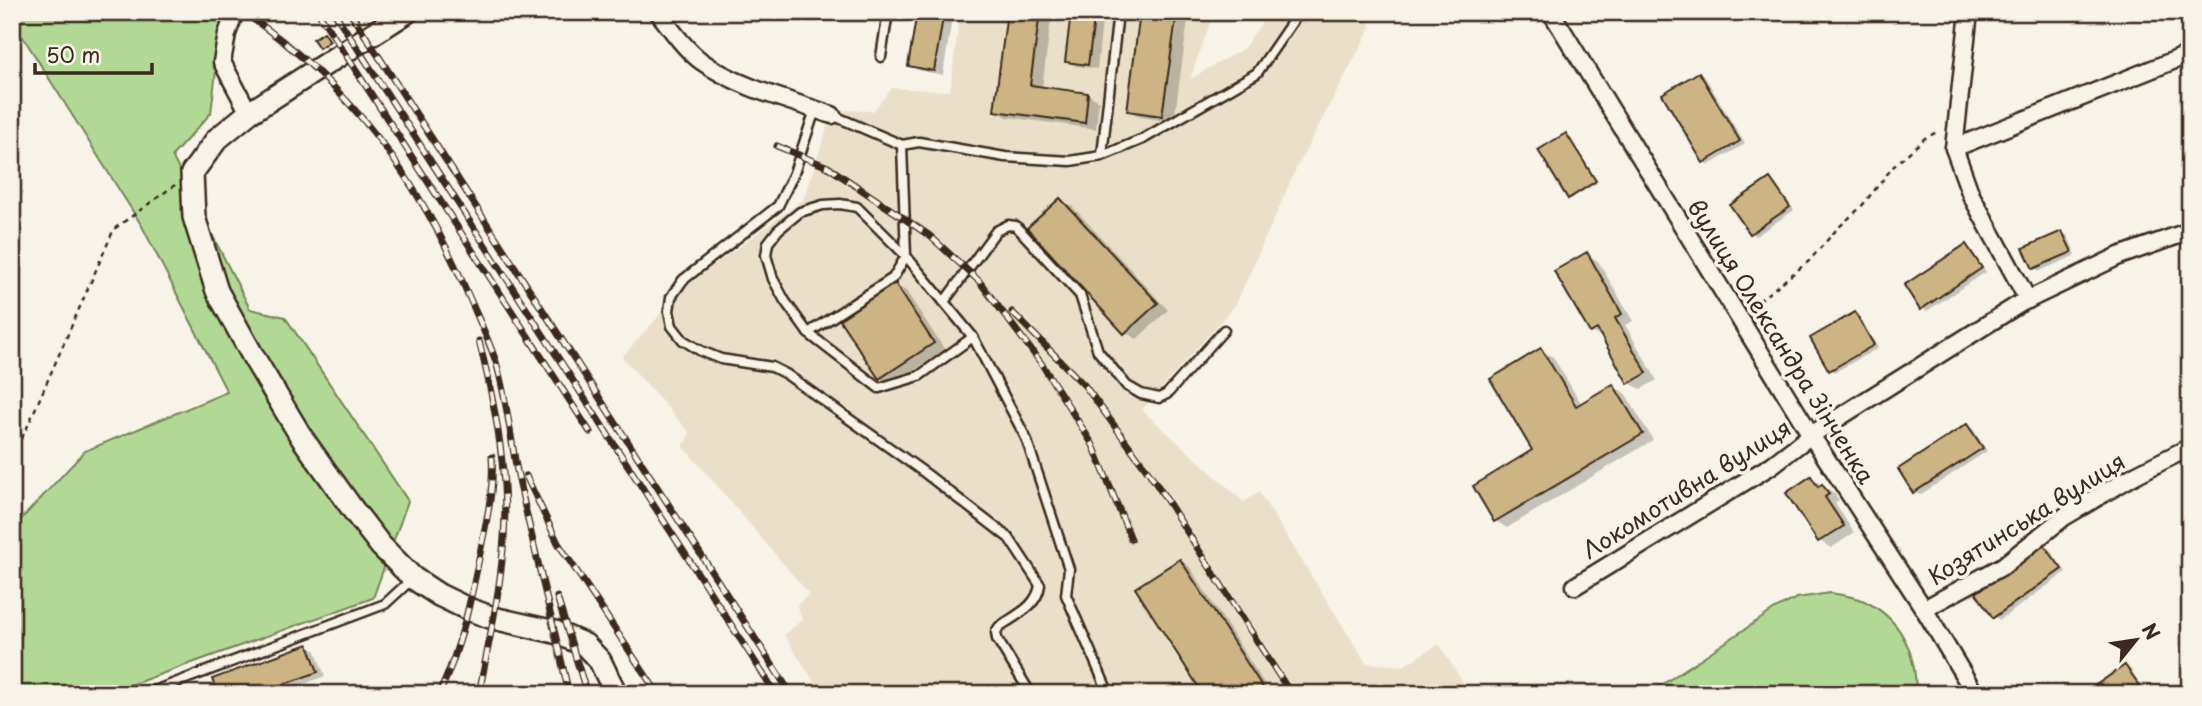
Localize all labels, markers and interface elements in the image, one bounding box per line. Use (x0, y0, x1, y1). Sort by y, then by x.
scale bar (35, 32, 152, 76)
text: 50 m (46, 38, 100, 70)
street label: вулиця Олександра Зінченка (1680, 192, 1885, 491)
street label: Локомотивна вулиця (1575, 409, 1797, 567)
street label: Козятинська вулиця (1920, 443, 2132, 593)
north arrow (2100, 604, 2170, 674)
text: N (2136, 617, 2167, 645)

